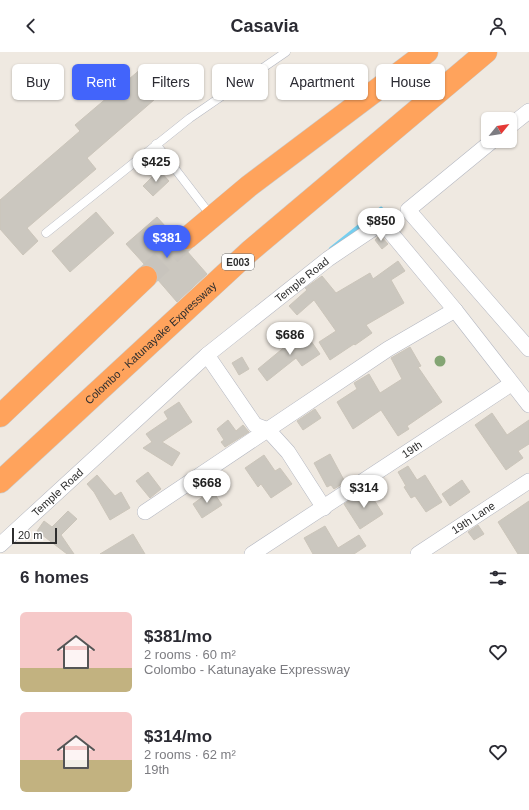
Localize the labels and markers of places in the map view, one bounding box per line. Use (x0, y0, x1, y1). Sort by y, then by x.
pin: $425 (132, 149, 180, 183)
pin: $850 (357, 208, 405, 242)
pin: $381 (143, 225, 191, 259)
pin: $686 (266, 322, 314, 356)
pin: $668 (183, 470, 231, 504)
pin: $314 (340, 475, 388, 509)

